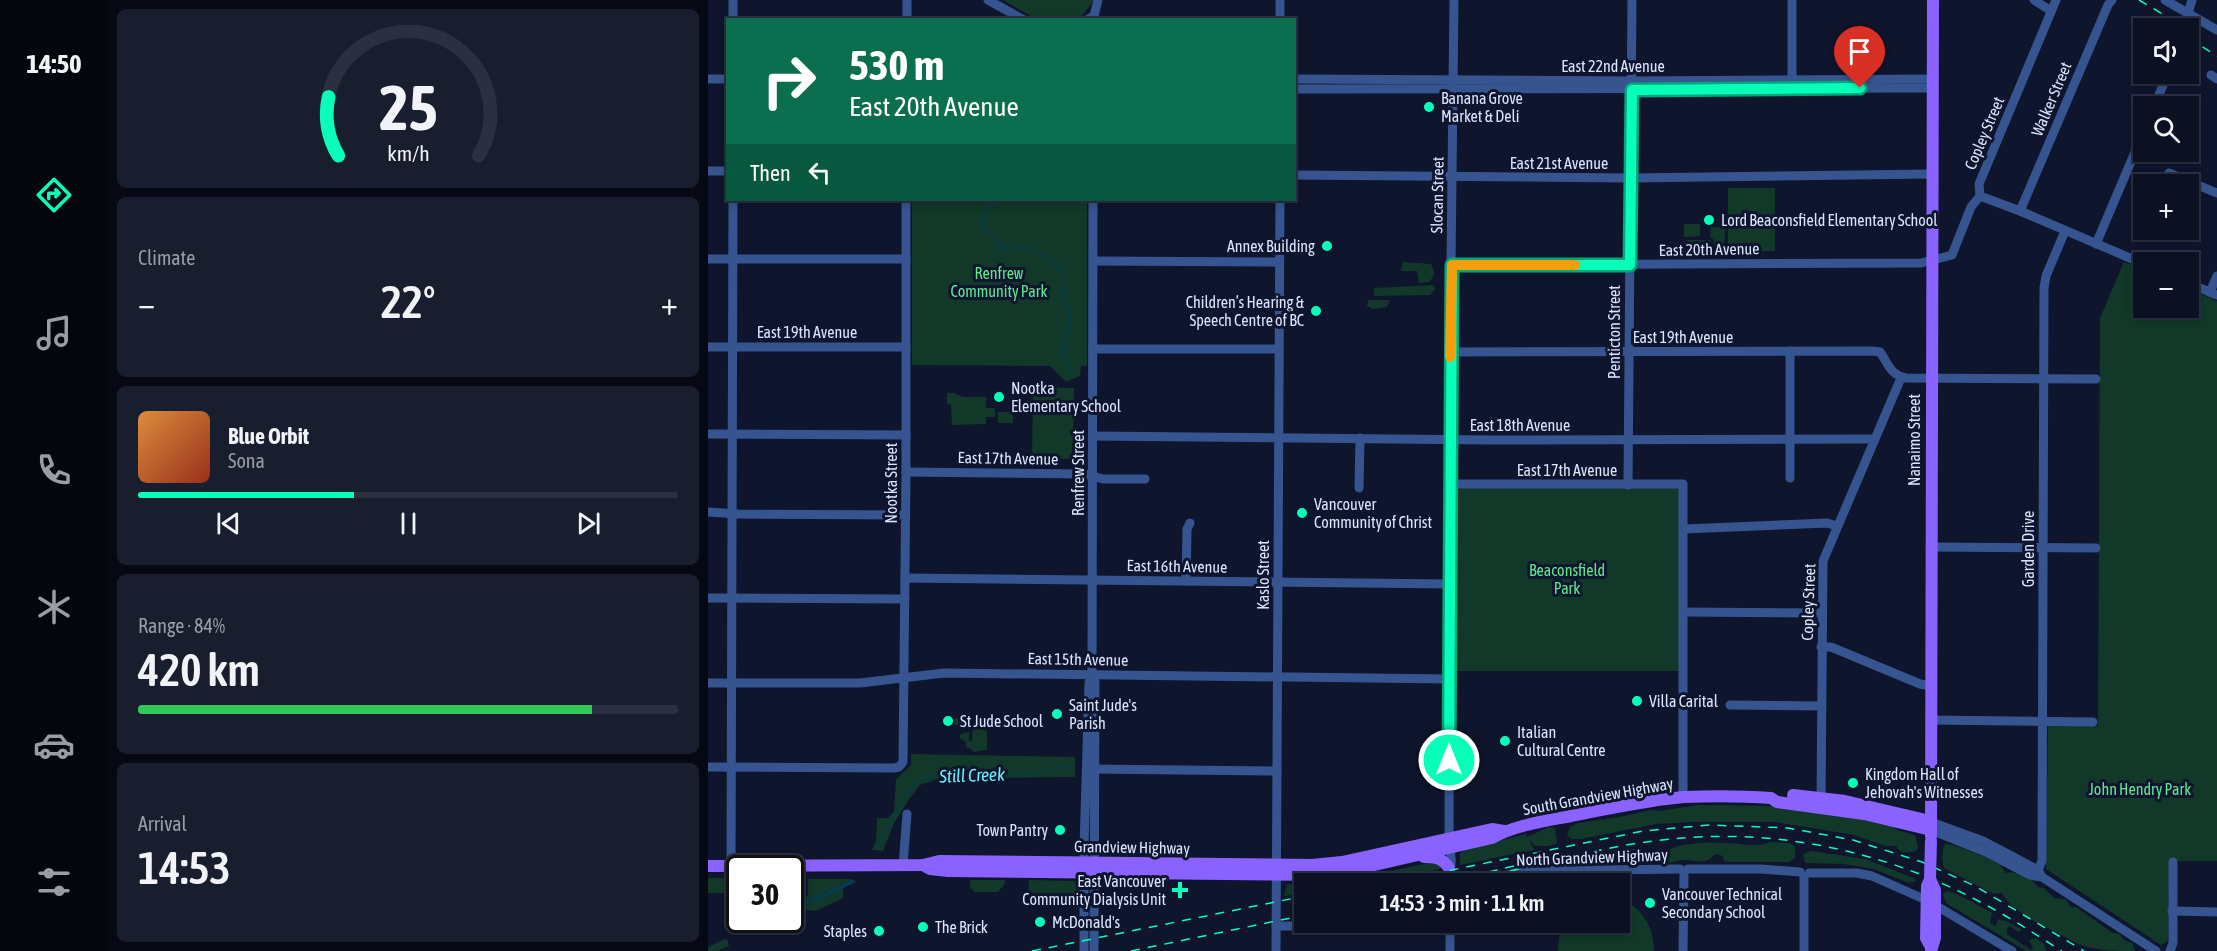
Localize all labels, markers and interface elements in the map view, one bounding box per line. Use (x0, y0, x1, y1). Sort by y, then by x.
map controls (2133, 18, 2199, 318)
button: sound (2133, 18, 2199, 84)
pin (1834, 26, 1885, 88)
icon: arrive (1843, 35, 1876, 68)
text: 530 m (849, 41, 944, 89)
icon: right (750, 42, 828, 120)
text: 14:50 (26, 48, 82, 79)
street label: East 22nd Avenue (1561, 57, 1665, 75)
street label: Walker Street (2027, 59, 2075, 139)
text: 25 (379, 72, 437, 143)
place label: Banana Grove Market & Deli (1441, 89, 1523, 125)
text: East 20th Avenue (849, 91, 1019, 122)
street label: Copley Street (1961, 94, 2008, 173)
button: search (2133, 96, 2199, 162)
marker: Banana Grove Market & Deli (1422, 100, 1436, 114)
text: km/h (387, 141, 429, 166)
street label: East 21st Avenue (1510, 154, 1608, 172)
icon: left (803, 156, 836, 189)
street label: Slocan Street (1427, 156, 1447, 234)
text: Then (750, 160, 791, 186)
icon: directions (33, 174, 75, 216)
button: + (2133, 174, 2199, 240)
place label: Lord Beaconsfield Elementary School (1721, 211, 1938, 230)
marker: Lord Beaconsfield Elementary School (1702, 213, 1716, 227)
place label: Annex Building (1227, 237, 1315, 256)
marker: Annex Building (1320, 239, 1334, 253)
street label: East 20th Avenue (1659, 239, 1759, 259)
text: Climate (138, 246, 195, 269)
button: − (2133, 252, 2199, 318)
park label: Renfrew Community Park (950, 264, 1048, 301)
text: 22° (381, 276, 435, 328)
text: − (138, 284, 155, 322)
text: + (661, 284, 678, 322)
street label: Penticton Street (1605, 285, 1623, 379)
place label: Children’s Hearing & Speech Centre of BC (1186, 293, 1305, 330)
marker: Children’s Hearing & Speech Centre of BC (1309, 304, 1323, 318)
icon: music (33, 312, 75, 354)
street label: East 19th Avenue (757, 323, 857, 341)
street label: East 19th Avenue (1633, 328, 1733, 346)
place label: Nootka Elementary School (1011, 379, 1122, 416)
marker: Nootka Elementary School (992, 390, 1006, 404)
street label: Nanaimo Street (1905, 394, 1923, 486)
street label: East 18th Avenue (1470, 416, 1570, 434)
text: Blue Orbit (228, 423, 309, 449)
street label: Renfrew Street (1069, 430, 1087, 516)
street label: Nootka Street (882, 442, 900, 523)
street label: East 17th Avenue (958, 448, 1058, 468)
icon: phone (33, 449, 75, 491)
text: Sona (228, 449, 265, 472)
street label: East 17th Avenue (1517, 461, 1617, 479)
place label: Vancouver Community of Christ (1314, 495, 1432, 532)
marker: Vancouver Community of Christ (1295, 506, 1309, 520)
icon: previous (212, 507, 245, 540)
icon: pause (392, 507, 425, 540)
icon: next (572, 507, 605, 540)
street label: Garden Drive (2019, 511, 2037, 587)
street label: Kaslo Street (1254, 540, 1272, 610)
street label: East 16th Avenue (1127, 556, 1227, 576)
park label: Beaconsfield Park (1529, 561, 1605, 597)
street label: Copley Street (1798, 563, 1819, 641)
icon: climate (33, 586, 75, 628)
text: Range · 84% (138, 614, 225, 637)
text: 420 km (138, 644, 260, 696)
street label: East 15th Avenue (1028, 649, 1128, 669)
place label: Villa Carital (1649, 692, 1719, 710)
marker: Villa Carital (1630, 694, 1644, 708)
place label: Saint Jude's Parish (1069, 696, 1137, 732)
marker: Saint Jude's Parish (1050, 707, 1064, 721)
place label: St Jude School (960, 712, 1044, 730)
marker: St Jude School (941, 714, 955, 728)
place label: Italian Cultural Centre (1517, 723, 1606, 759)
icon: car (33, 724, 75, 766)
position arrow (1417, 728, 1481, 792)
marker: Italian Cultural Centre (1498, 734, 1512, 748)
water label: Still Creek (938, 763, 1006, 787)
place label: Kingdom Hall of Jehovah's Witnesses (1865, 765, 1984, 801)
street label: South Grandview Highway (1521, 774, 1675, 819)
marker: Kingdom Hall of Jehovah's Witnesses (1846, 776, 1860, 790)
park label: John Hendry Park (2089, 780, 2191, 799)
text: Arrival (138, 812, 187, 835)
place label: Town Pantry (976, 821, 1048, 840)
marker: Town Pantry (1053, 823, 1067, 837)
street label: Grandview Highway (1074, 837, 1190, 858)
text: 14:53 (138, 842, 231, 894)
street label: North Grandview Highway (1516, 845, 1669, 870)
speed limit sign: 30 (726, 855, 804, 933)
icon: filters (33, 861, 75, 903)
place label: East Vancouver Community Dialysis Unit (1022, 872, 1166, 909)
marker: East Vancouver Community Dialysis Unit (1171, 881, 1189, 899)
place label: Vancouver Technical Secondary School (1662, 885, 1783, 922)
text: 14:53 · 3 min · 1.1 km (1380, 890, 1544, 916)
marker: Vancouver Technical Secondary School (1643, 896, 1657, 910)
place label: McDonald's (1052, 913, 1121, 931)
marker: McDonald's (1033, 915, 1047, 929)
place label: The Brick (935, 918, 988, 936)
marker: The Brick (916, 920, 930, 934)
place label: Staples (824, 922, 867, 941)
marker: Staples (872, 924, 886, 938)

